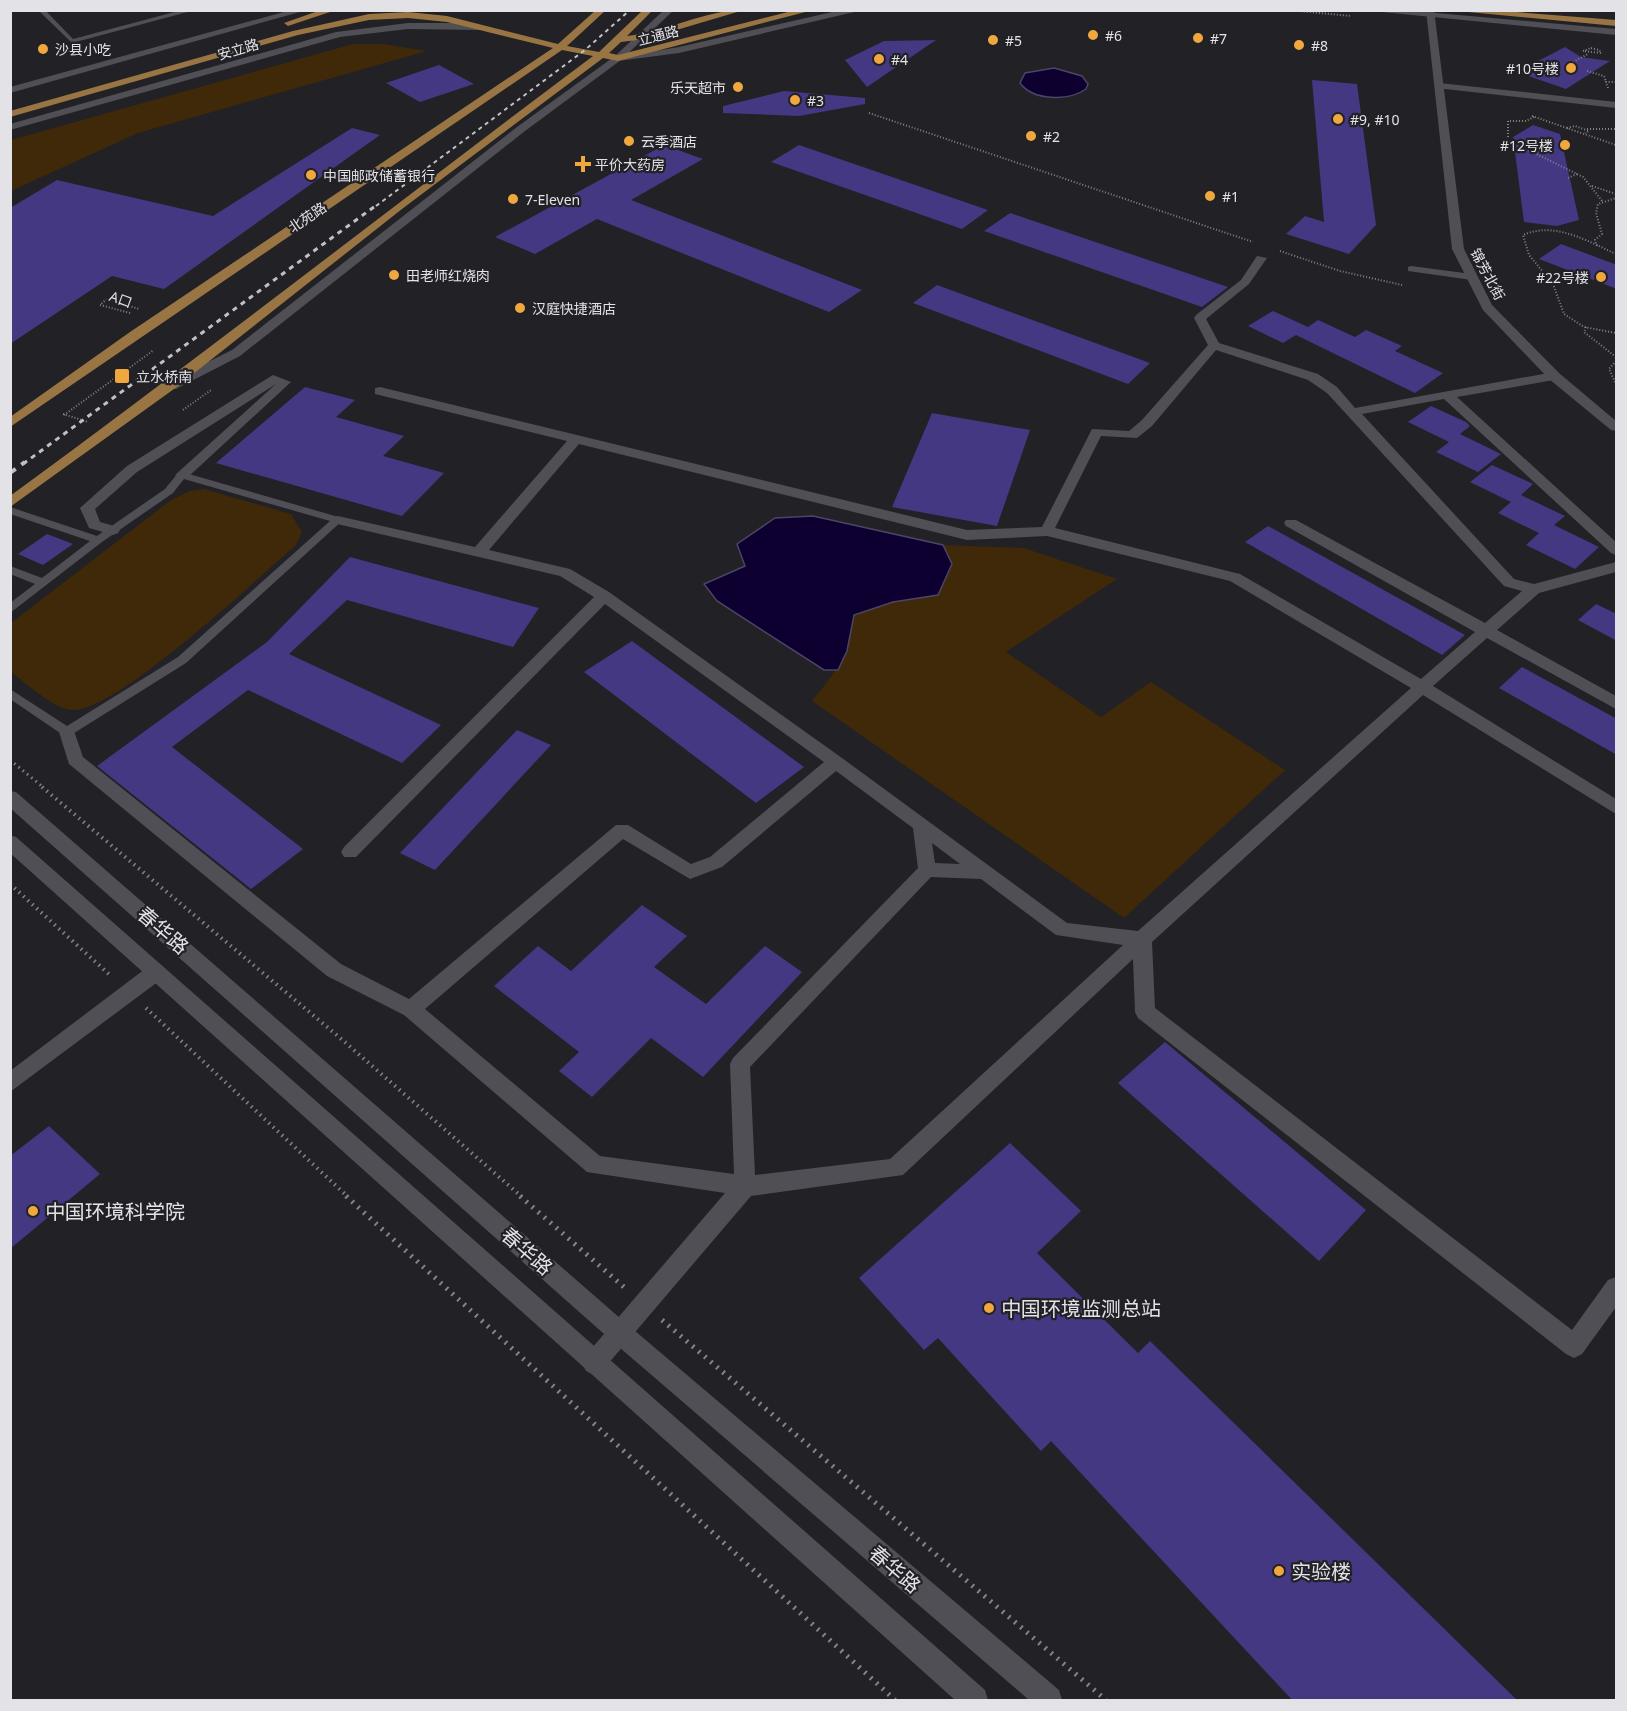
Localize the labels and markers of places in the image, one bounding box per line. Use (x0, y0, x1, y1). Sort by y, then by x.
place label: #6 (1105, 26, 1122, 45)
marker: #6 (1086, 28, 1100, 42)
place label: #7 (1210, 29, 1227, 48)
place label: #5 (1005, 31, 1022, 50)
marker: #7 (1191, 31, 1205, 45)
marker: #5 (986, 33, 1000, 47)
place label: #8 (1311, 36, 1328, 55)
marker: #8 (1292, 38, 1306, 52)
place label: 沙县小吃 (55, 40, 111, 59)
marker: 沙县小吃 (36, 42, 50, 56)
place label: #4 (891, 50, 908, 69)
marker: #4 (872, 52, 886, 66)
place label: #10号楼 (1506, 59, 1559, 78)
marker: #10号楼 (1564, 61, 1578, 75)
place label: 乐天超市 (670, 78, 726, 97)
marker: 乐天超市 (731, 80, 745, 94)
place label: #3 (807, 91, 824, 110)
marker: #3 (788, 93, 802, 107)
place label: #9, #10 (1350, 110, 1400, 129)
marker: #9, #10 (1331, 112, 1345, 126)
place label: #2 (1043, 127, 1060, 146)
marker: #2 (1024, 129, 1038, 143)
place label: 云季酒店 (641, 132, 697, 151)
marker: 云季酒店 (622, 134, 636, 148)
place label: #12号楼 (1500, 136, 1553, 155)
marker: #12号楼 (1558, 138, 1572, 152)
place label: 平价大药房 (595, 155, 665, 174)
marker: 平价大药房 (576, 157, 590, 171)
place label: 中国邮政储蓄银行 (323, 166, 435, 185)
marker: 中国邮政储蓄银行 (304, 168, 318, 182)
place label: #1 (1222, 187, 1239, 206)
marker: #1 (1203, 189, 1217, 203)
place label: 7-Eleven (525, 190, 580, 209)
marker: 7-Eleven (506, 192, 520, 206)
place label: 田老师红烧肉 (406, 266, 490, 285)
marker: 田老师红烧肉 (387, 268, 401, 282)
place label: #22号楼 (1536, 268, 1589, 287)
marker: #22号楼 (1594, 270, 1608, 284)
place label: 汉庭快捷酒店 (532, 299, 616, 318)
marker: 汉庭快捷酒店 (513, 301, 527, 315)
marker: 立水桥南 (113, 367, 131, 385)
place label: 立水桥南 (136, 367, 192, 386)
place label: 中国环境科学院 (45, 1198, 185, 1225)
marker: 中国环境科学院 (26, 1204, 40, 1218)
place label: 中国环境监测总站 (1001, 1295, 1161, 1322)
marker: 中国环境监测总站 (982, 1301, 996, 1315)
place label: 实验楼 (1291, 1558, 1351, 1585)
marker: 实验楼 (1272, 1564, 1286, 1578)

